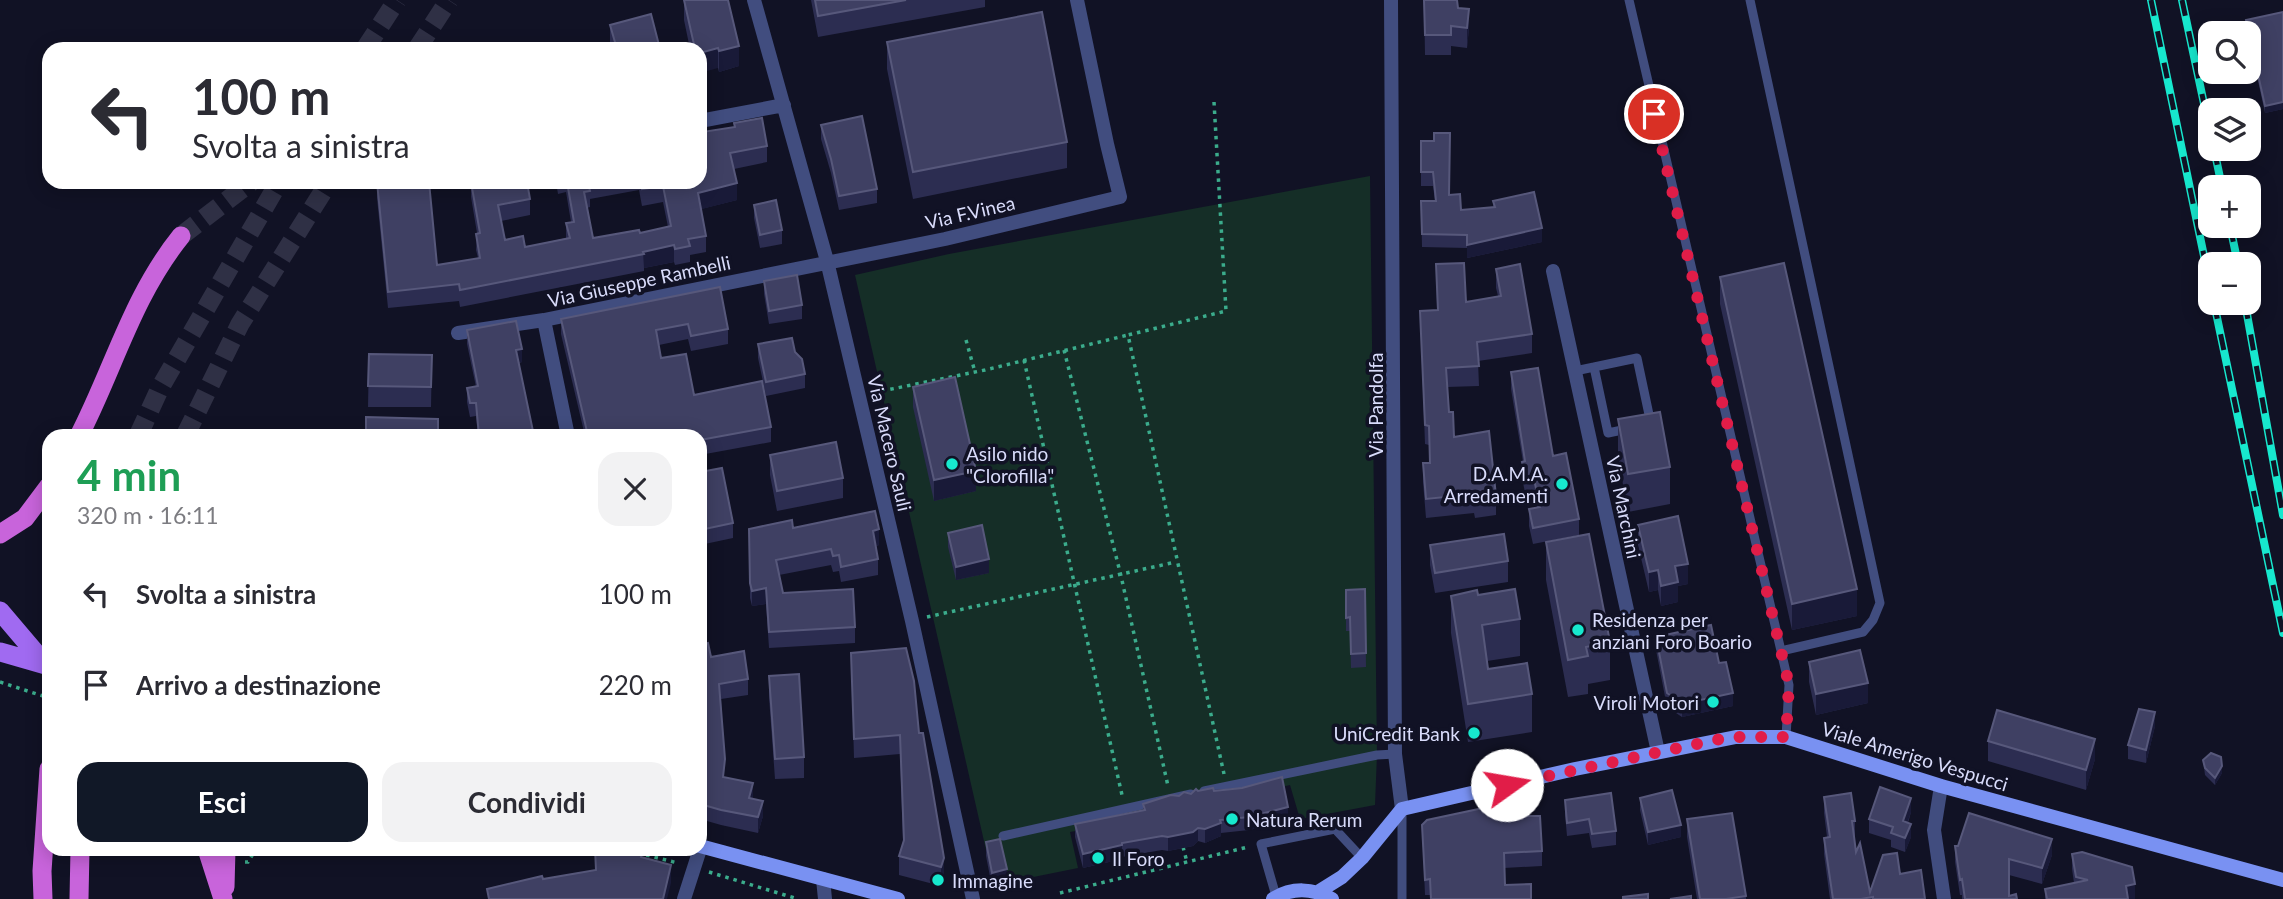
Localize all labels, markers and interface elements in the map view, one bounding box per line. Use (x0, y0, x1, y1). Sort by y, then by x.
map controls (2198, 21, 2261, 315)
button: search (2198, 21, 2261, 84)
text: 100 m (192, 67, 330, 125)
icon: left (77, 70, 168, 161)
pin (1624, 84, 1684, 144)
icon: arrive (1635, 95, 1673, 133)
button: layers (2198, 98, 2261, 161)
text: Svolta a sinistra (192, 126, 410, 165)
button: + (2198, 175, 2261, 238)
street label: Via F.Vinea (923, 191, 1017, 233)
street label: Via Giuseppe Rambelli (546, 250, 732, 312)
button: − (2198, 252, 2261, 315)
street label: Via Pandolfa (1364, 353, 1387, 457)
street label: Via Macero Sauli (863, 373, 917, 513)
place label: Asilo nido "Clorofilla" (966, 442, 1054, 487)
text: 4 min (77, 450, 181, 500)
button: close (598, 452, 672, 526)
street label: Via Marchini (1602, 454, 1646, 560)
marker: Asilo nido "Clorofilla" (944, 456, 960, 472)
place label: D.A.M.A. Arredamenti (1444, 462, 1548, 507)
marker: D.A.M.A. Arredamenti (1554, 476, 1570, 492)
text: 320 m · 16:11 (77, 501, 219, 529)
icon: left (77, 575, 115, 613)
text: Svolta a sinistra (136, 578, 316, 610)
text: 100 m (599, 578, 672, 610)
place label: Residenza per anziani Foro Boario (1592, 608, 1752, 653)
marker: Residenza per anziani Foro Boario (1570, 622, 1586, 638)
icon: arrive (77, 666, 115, 704)
text: Arrivo a destinazione (136, 669, 381, 701)
text: 220 m (599, 669, 672, 701)
place label: Viroli Motori (1593, 691, 1699, 714)
marker: Viroli Motori (1705, 694, 1721, 710)
street label: Viale Amerigo Vespucci (1819, 717, 2011, 795)
place label: UniCredit Bank (1333, 722, 1460, 745)
marker: UniCredit Bank (1466, 725, 1482, 741)
position arrow (1470, 748, 1544, 822)
button: Esci (77, 762, 368, 842)
button: Condividi (382, 762, 672, 842)
place label: Natura Rerum (1246, 808, 1362, 831)
marker: Natura Rerum (1224, 811, 1240, 827)
place label: Il Foro (1112, 847, 1165, 870)
marker: Il Foro (1090, 850, 1106, 866)
place label: Immagine (952, 869, 1033, 892)
marker: Immagine (930, 872, 946, 888)

